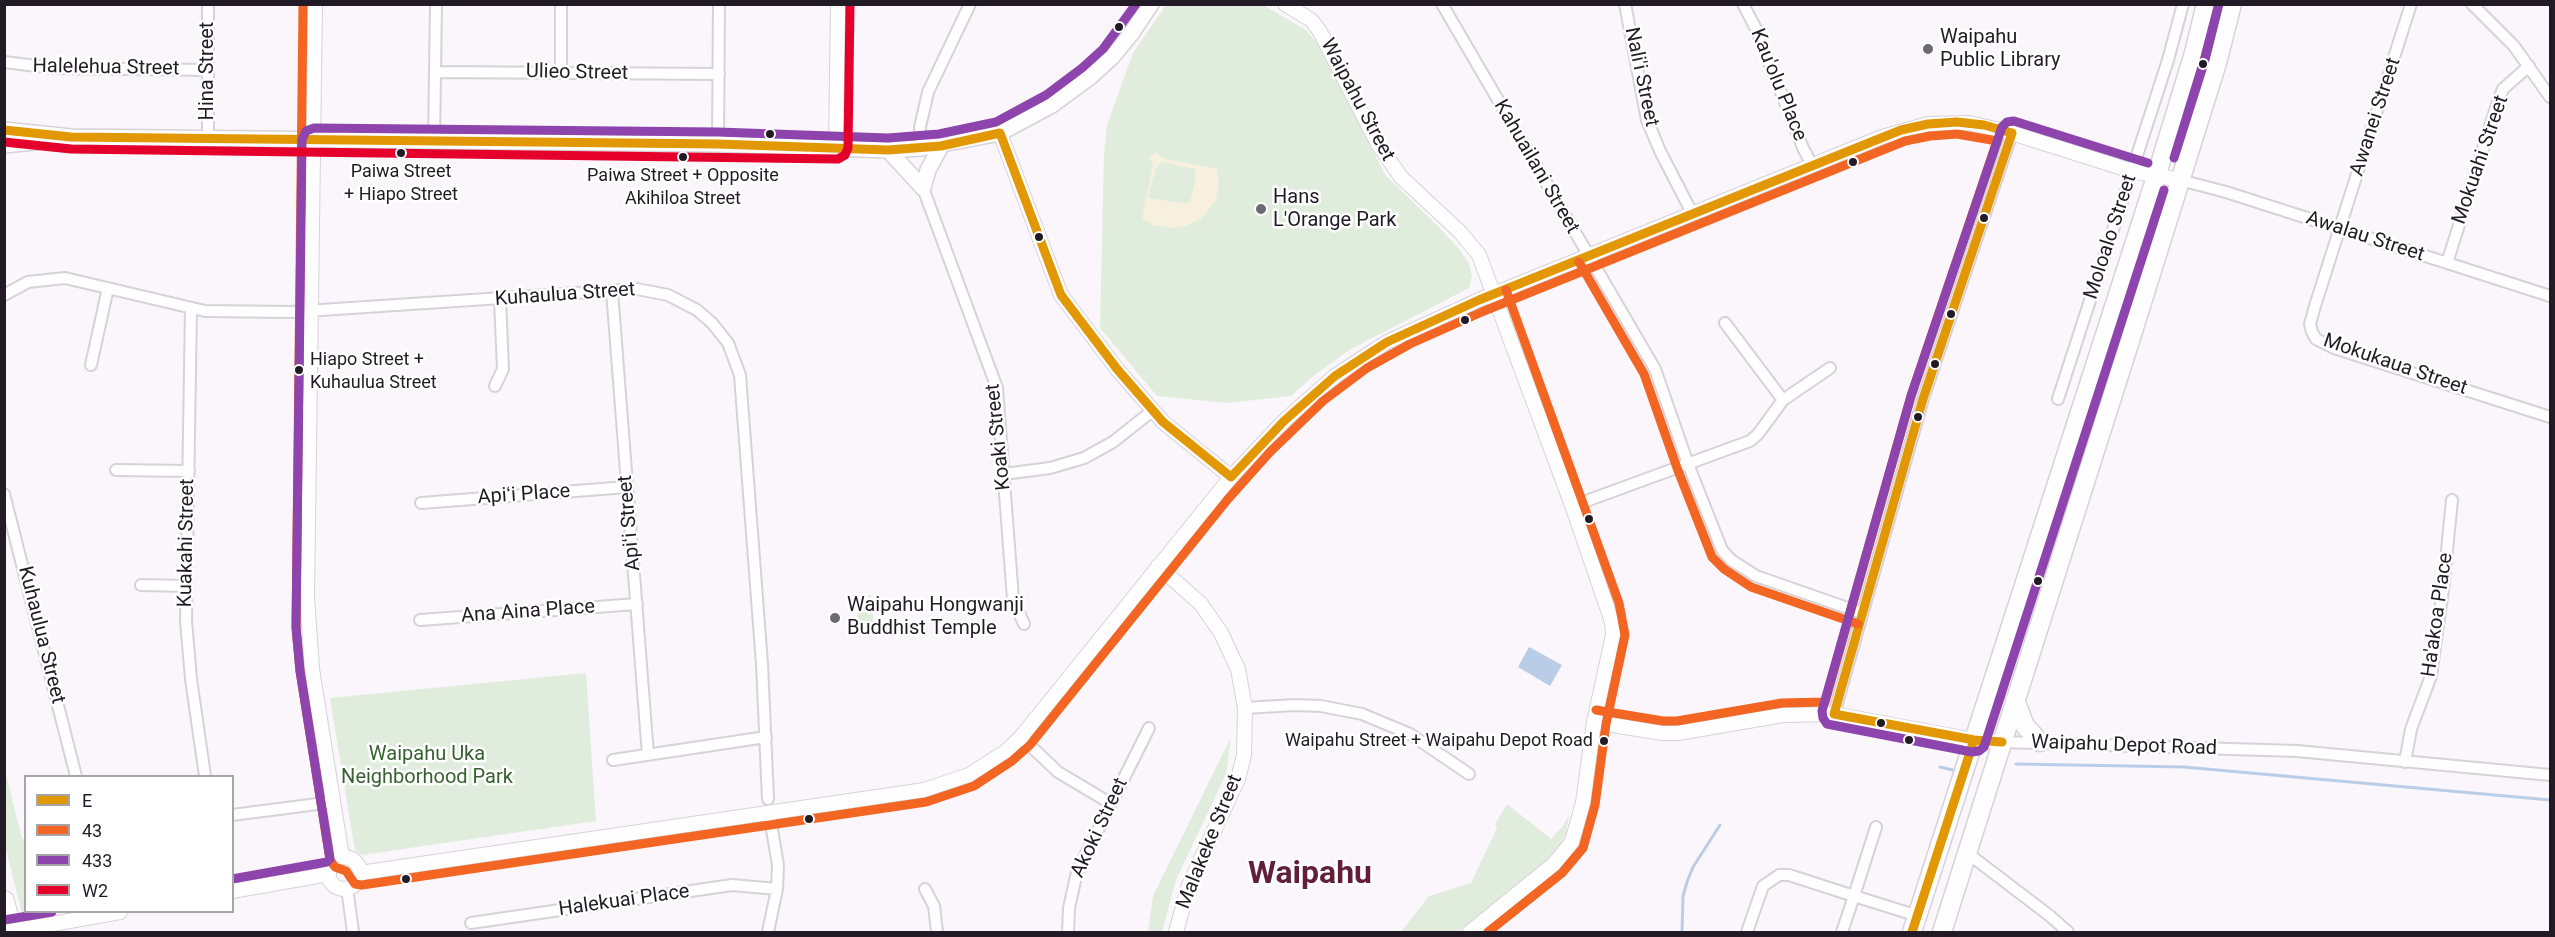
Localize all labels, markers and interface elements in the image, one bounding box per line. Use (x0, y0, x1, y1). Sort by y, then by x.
unlabelled marker (1113, 21, 1125, 33)
street label: Hina Street (196, 22, 220, 120)
street label: Nali'i Street (1619, 25, 1663, 129)
street label: Kau'olu Place (1745, 25, 1811, 145)
place label: Waipahu Public Library (1940, 26, 2061, 73)
street label: Waipahu Street (1315, 35, 1399, 165)
marker: Waipahu Public Library (1921, 42, 1935, 56)
street label: Halelehua Street (32, 55, 180, 81)
street label: Awanei Street (2346, 55, 2406, 179)
unlabelled marker (2197, 58, 2209, 70)
street label: Ulieo Street (526, 60, 628, 86)
street label: Mokuahi Street (2448, 93, 2514, 227)
street label: Kahuailani Street (1488, 96, 1584, 238)
unlabelled marker (764, 128, 776, 140)
marker: Paiwa Street + Hiapo Street (395, 147, 407, 159)
marker: Paiwa Street + Opposite Akihiloa Street (677, 151, 689, 163)
unlabelled marker (1847, 156, 1859, 168)
place label: Paiwa Street + Hiapo Street (344, 161, 458, 204)
place label: Paiwa Street + Opposite Akihiloa Street (587, 165, 779, 207)
street label: Moloalo Street (2079, 171, 2143, 303)
place label: Hans L'Orange Park (1273, 186, 1396, 233)
marker: Hans L'Orange Park (1254, 202, 1268, 216)
street label: Awalau Street (2303, 207, 2427, 267)
unlabelled marker (1978, 212, 1990, 224)
unlabelled marker (1033, 231, 1045, 243)
street label: Kuhaulua Street (494, 278, 636, 312)
unlabelled marker (1945, 308, 1957, 320)
unlabelled marker (1459, 314, 1471, 326)
street label: Mokukaua Street (2320, 329, 2470, 401)
place label: Hiapo Street + Kuhaulua Street (310, 349, 437, 392)
unlabelled marker (1929, 358, 1941, 370)
marker: Hiapo Street + Kuhaulua Street (293, 364, 305, 376)
street label: Koaki Street (981, 382, 1017, 492)
unlabelled marker (1912, 411, 1924, 423)
street label: Apiʻi Street (614, 474, 646, 572)
street label: Kuakahi Street (174, 478, 200, 608)
street label: Apiʻi Place (477, 480, 571, 510)
unlabelled marker (1583, 513, 1595, 525)
street label: Ha'akoa Place (2417, 551, 2459, 679)
street label: Kuhaulua Street (12, 564, 70, 706)
unlabelled marker (2032, 575, 2044, 587)
place label: Waipahu Hongwanji Buddhist Temple (847, 594, 1024, 641)
street label: Ana Aina Place (460, 595, 596, 629)
marker: Waipahu Hongwanji Buddhist Temple (828, 611, 842, 625)
unlabelled marker (1875, 717, 1887, 729)
place label: Waipahu Street + Waipahu Depot Road (1285, 730, 1593, 752)
street label: Waipahu Depot Road (2031, 731, 2217, 761)
unlabelled marker (1903, 734, 1915, 746)
marker: Waipahu Street + Waipahu Depot Road (1598, 735, 1610, 747)
park label: Waipahu Uka Neighborhood Park (341, 743, 513, 790)
street label: Malakeke Street (1172, 771, 1248, 913)
street label: Akoki Street (1066, 774, 1134, 882)
legend (24, 775, 234, 913)
text: E (82, 790, 92, 811)
unlabelled marker (803, 813, 815, 825)
text: 43 (82, 820, 102, 841)
text: 433 (82, 850, 112, 871)
district label: Waipahu (1248, 856, 1372, 894)
unlabelled marker (400, 873, 412, 885)
text: W2 (82, 880, 108, 901)
street label: Halekuai Place (557, 880, 691, 922)

